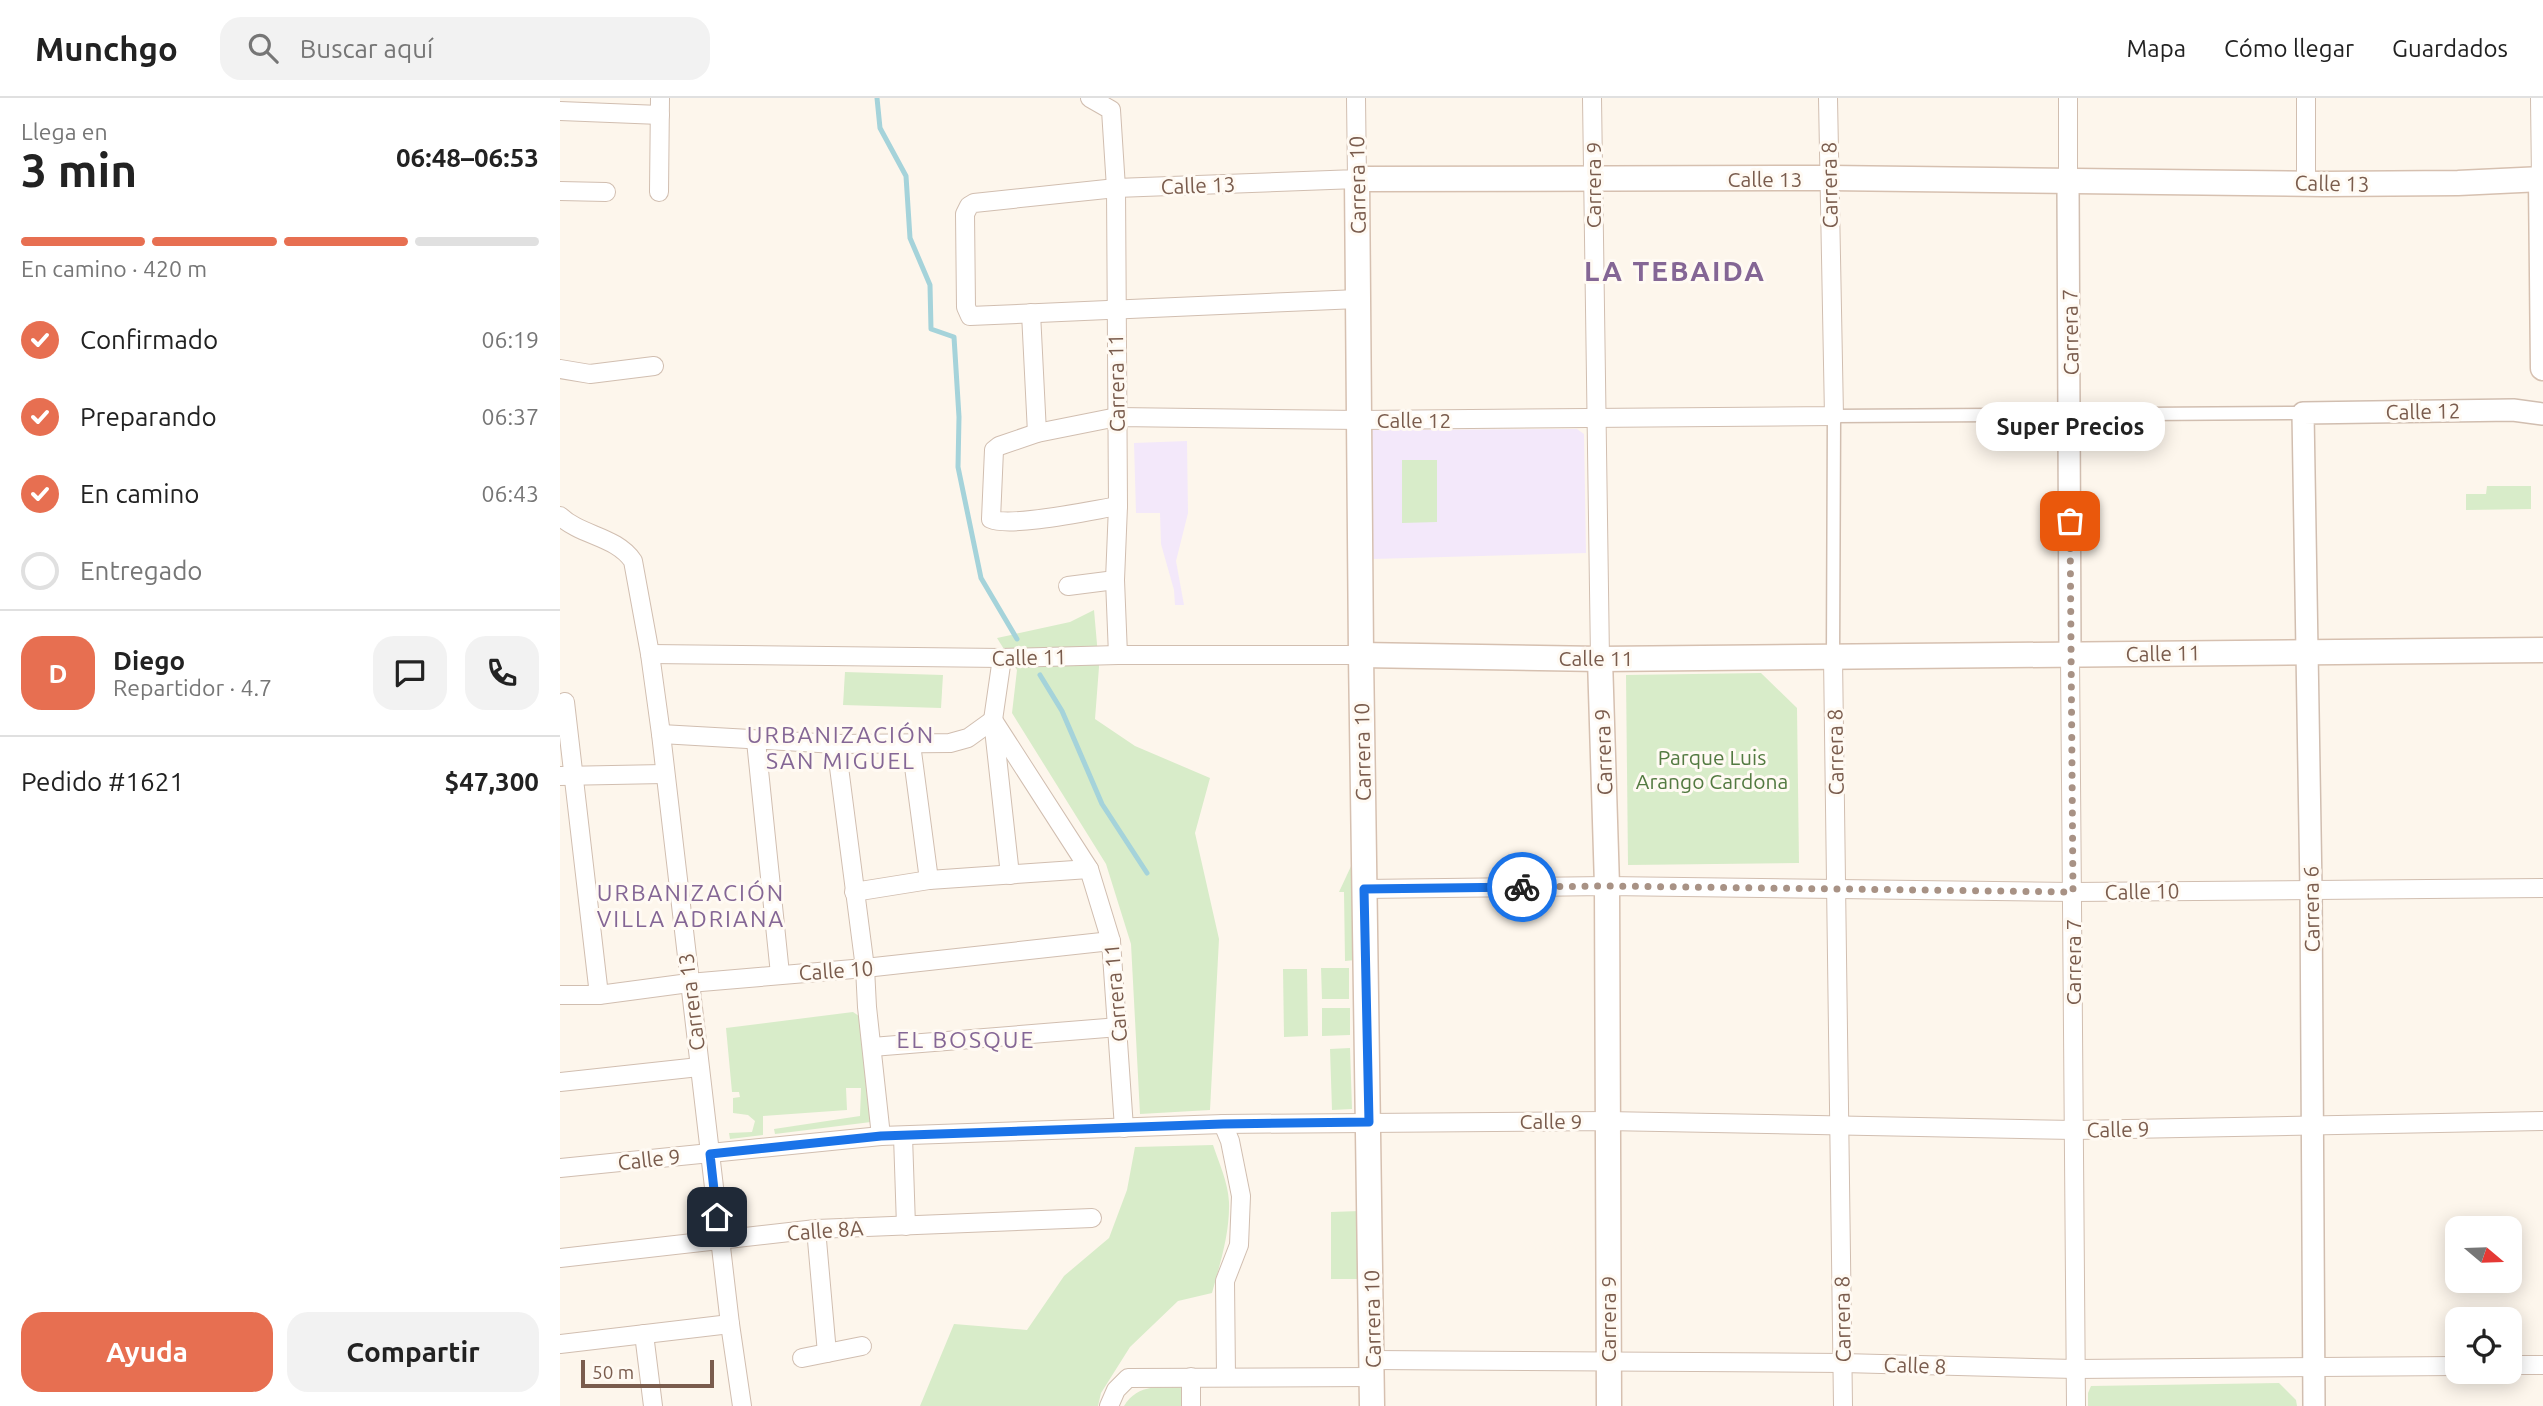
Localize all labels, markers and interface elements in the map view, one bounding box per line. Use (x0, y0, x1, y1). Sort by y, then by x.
search box (220, 17, 710, 80)
icon: search (244, 29, 282, 67)
text: Munchgo (35, 30, 178, 67)
text: Buscar aquí (300, 34, 433, 63)
text: Mapa (2126, 35, 2186, 62)
text: Cómo llegar (2224, 35, 2354, 62)
text: Guardados (2392, 35, 2508, 62)
text: Llega en (21, 119, 108, 144)
street label: Carrera 10 (1344, 136, 1370, 234)
street label: Carrera 9 (1581, 142, 1605, 228)
street label: Carrera 8 (1816, 142, 1842, 228)
text: 06:48–06:53 (396, 143, 539, 172)
text: 3 min (21, 144, 137, 196)
street label: Calle 13 (1728, 167, 1802, 191)
street label: Calle 13 (2294, 170, 2370, 196)
street label: Calle 13 (1160, 172, 1236, 198)
district label: LA TEBAIDA (1584, 255, 1766, 286)
text: En camino · 420 m (21, 256, 207, 281)
street label: Carrera 7 (2057, 289, 2083, 375)
icon: check (21, 321, 59, 359)
text: Confirmado (80, 325, 218, 354)
text: 06:19 (481, 327, 539, 352)
street label: Carrera 11 (1103, 334, 1129, 432)
icon: check (21, 398, 59, 436)
street label: Calle 12 (2385, 398, 2461, 424)
text: Preparando (80, 402, 217, 431)
callout: Super Precios (1976, 402, 2164, 451)
text: 06:37 (481, 404, 539, 429)
street label: Calle 12 (1377, 408, 1451, 432)
text: Super Precios (1997, 414, 2144, 439)
icon: check (21, 475, 59, 513)
text: En camino (80, 479, 200, 508)
text: 06:43 (481, 481, 539, 506)
pin (2040, 491, 2100, 551)
icon: bag (2051, 502, 2089, 540)
text: Entregado (80, 556, 203, 585)
button: chat (373, 636, 447, 710)
button: phone (465, 636, 539, 710)
street label: Calle 11 (2125, 640, 2201, 666)
street label: Calle 11 (991, 644, 1067, 670)
text: Diego (113, 646, 185, 675)
street label: Calle 11 (1559, 646, 1633, 670)
text: D (49, 659, 67, 688)
text: Repartidor · 4.7 (113, 675, 272, 700)
street label: Carrera 10 (1349, 703, 1375, 801)
street label: Carrera 9 (1589, 708, 1617, 796)
street label: Carrera 8 (1822, 709, 1848, 795)
district label: URBANIZACIÓN SAN MIGUEL (747, 721, 935, 773)
park label: Parque Luis Arango Cardona (1636, 745, 1788, 793)
text: Pedido #1621 (21, 767, 184, 796)
text: $47,300 (445, 767, 539, 796)
courier (1487, 852, 1557, 922)
street label: Carrera 6 (2298, 866, 2324, 952)
icon: bike (1503, 868, 1541, 906)
street label: Calle 10 (2104, 878, 2180, 904)
district label: URBANIZACIÓN VILLA ADRIANA (597, 879, 785, 931)
street label: Carrera 7 (2061, 919, 2085, 1005)
street label: Carrera 11 (1099, 943, 1131, 1043)
street label: Carrera 13 (673, 952, 709, 1052)
street label: Calle 10 (798, 955, 874, 985)
district label: EL BOSQUE (897, 1027, 1035, 1052)
street label: Calle 9 (1520, 1109, 1582, 1133)
street label: Calle 9 (2086, 1116, 2150, 1142)
street label: Calle 9 (616, 1144, 682, 1174)
pin (687, 1187, 747, 1247)
icon: home (698, 1198, 736, 1236)
street label: Calle 8A (786, 1215, 864, 1245)
north arrow (2445, 1216, 2522, 1293)
map controls (2445, 1216, 2522, 1384)
street label: Carrera 10 (1359, 1270, 1385, 1368)
street label: Carrera 9 (1596, 1276, 1620, 1362)
street label: Carrera 8 (1829, 1276, 1855, 1362)
button: locate (2445, 1307, 2522, 1384)
button: Ayuda (21, 1312, 273, 1392)
button: Compartir (287, 1312, 539, 1392)
street label: Calle 8 (1883, 1352, 1947, 1378)
scale bar (581, 1357, 714, 1389)
text: 50 m (592, 1361, 634, 1383)

